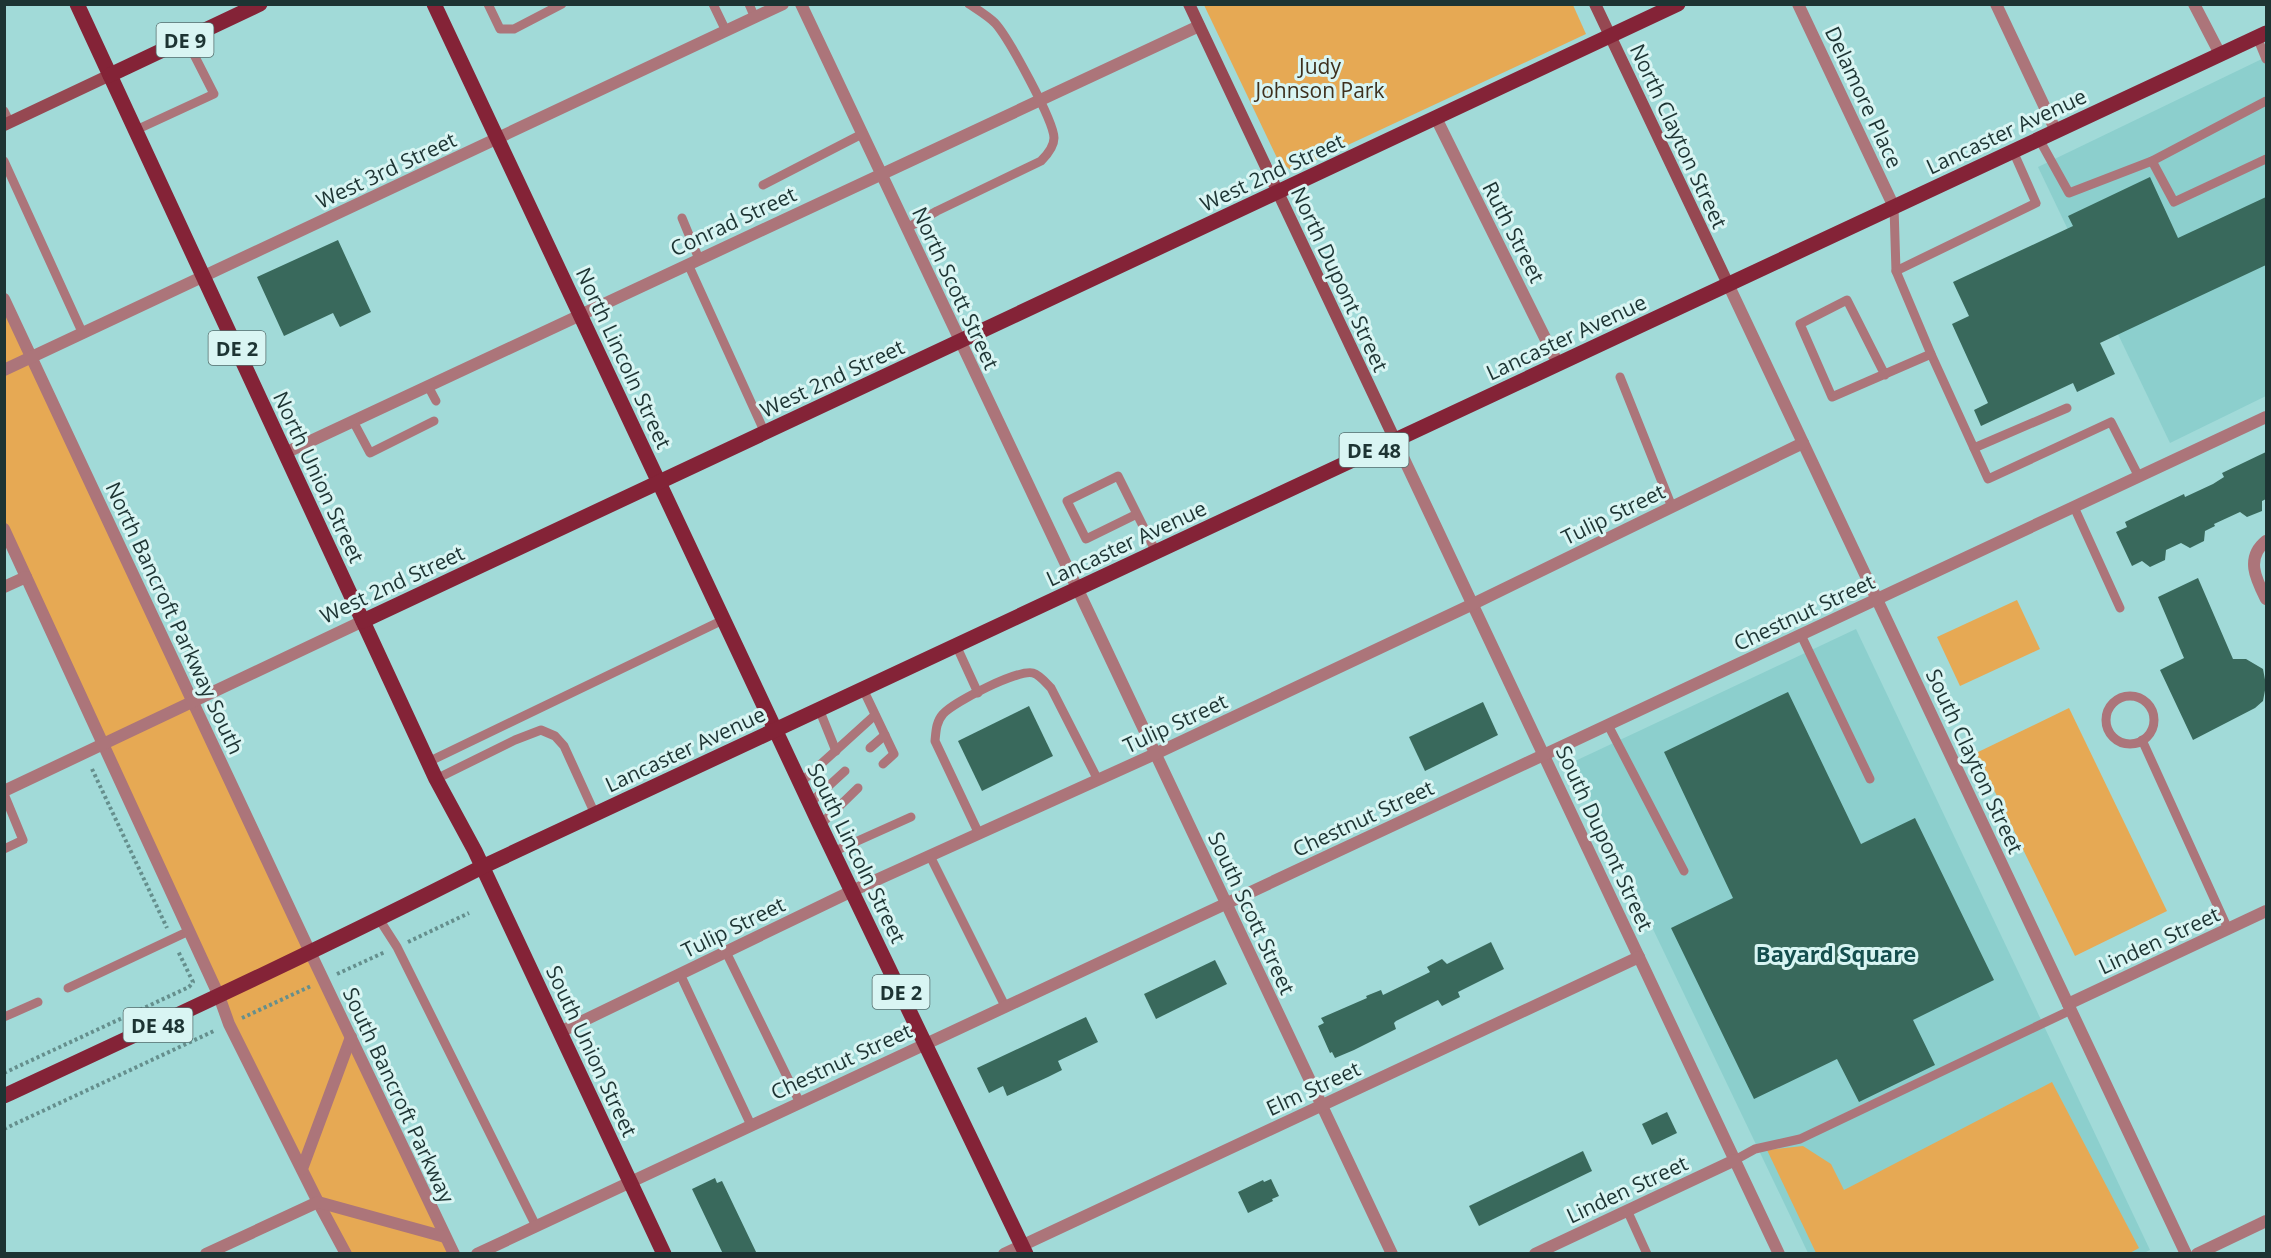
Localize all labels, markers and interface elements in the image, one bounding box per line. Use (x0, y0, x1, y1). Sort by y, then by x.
street label: Delamore Place (1819, 22, 1909, 172)
road number: DE 9 (156, 23, 213, 57)
street label: North Clayton Street (1624, 39, 1734, 233)
park label: Judy Johnson Park (1254, 52, 1384, 104)
street label: Lancaster Avenue (1921, 82, 2091, 180)
street label: West 3rd Street (311, 125, 461, 215)
street label: West 2nd Street (1195, 126, 1349, 218)
street label: Ruth Street (1476, 176, 1552, 288)
street label: Conrad Street (665, 180, 801, 262)
street label: North Dupont Street (1285, 182, 1395, 376)
street label: North Scott Street (906, 202, 1006, 374)
street label: North Lincoln Street (570, 263, 678, 453)
street label: Lancaster Avenue (1481, 288, 1651, 386)
road number: DE 2 (208, 331, 266, 365)
street label: West 2nd Street (755, 332, 909, 424)
street label: North Union Street (267, 387, 371, 567)
road number: DE 48 (1340, 433, 1408, 467)
street label: North Bancroft Parkway South (99, 477, 251, 759)
street label: Tulip Street (1557, 477, 1669, 551)
street label: Lancaster Avenue (1041, 494, 1211, 592)
street label: West 2nd Street (315, 538, 469, 630)
street label: Chestnut Street (1729, 567, 1879, 657)
street label: South Clayton Street (1920, 664, 2030, 858)
street label: Tulip Street (1118, 687, 1232, 759)
street label: Lancaster Avenue (600, 700, 770, 798)
street label: South Dupont Street (1550, 741, 1660, 935)
street label: South Lincoln Street (801, 758, 913, 948)
street label: Chestnut Street (1288, 773, 1438, 863)
street label: South Scott Street (1202, 827, 1302, 999)
street label: Tulip Street (677, 890, 789, 964)
street label: Linden Street (2094, 900, 2224, 980)
district label: Bayard Square (1756, 938, 1916, 968)
street label: South Union Street (540, 961, 644, 1141)
road number: DE 2 (872, 975, 930, 1009)
street label: South Bancroft Parkway (337, 983, 461, 1208)
road number: DE 48 (124, 1008, 192, 1042)
street label: Chestnut Street (766, 1016, 916, 1106)
street label: Elm Street (1262, 1054, 1364, 1122)
street label: Linden Street (1562, 1149, 1692, 1229)

